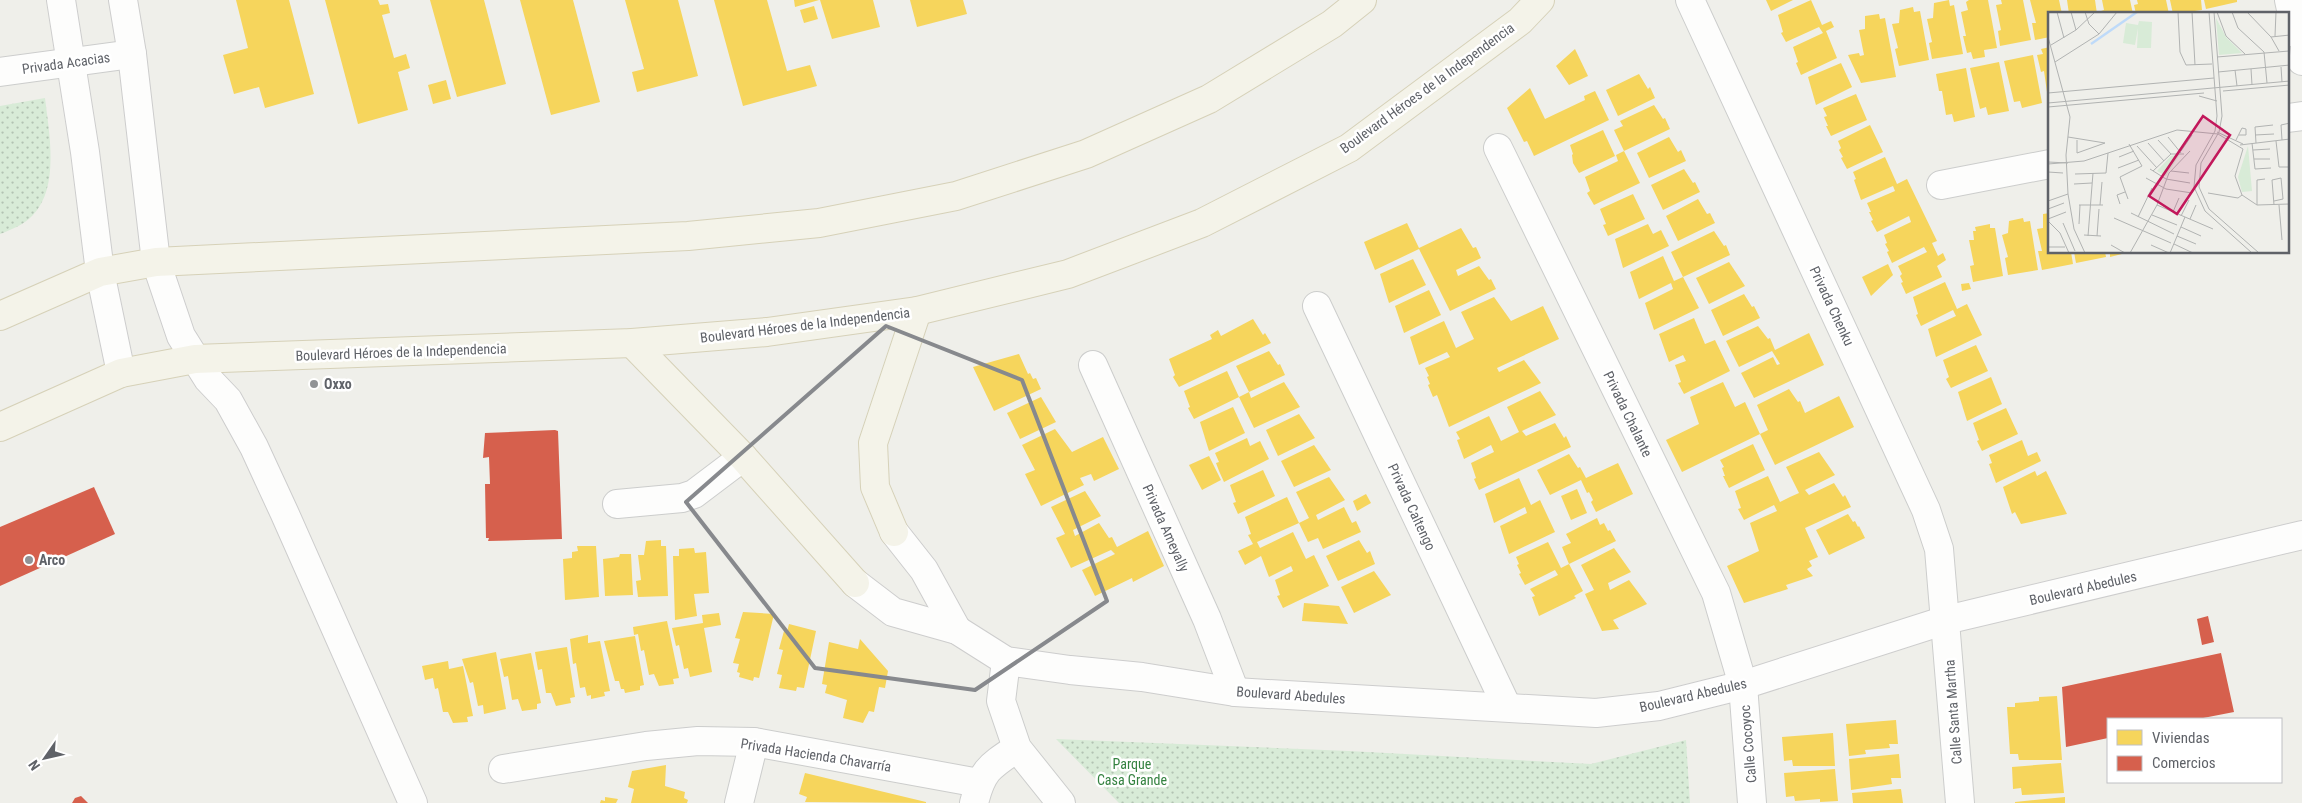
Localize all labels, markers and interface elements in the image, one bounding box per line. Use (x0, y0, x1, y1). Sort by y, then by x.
inset map (2048, 12, 2290, 254)
street label: Boulevard Héroes de la Independencia (1337, 19, 1517, 157)
street label: Privada Acacias (21, 49, 111, 77)
street label: Privada Chenku (1807, 264, 1857, 348)
street label: Boulevard Héroes de la Independencia (699, 304, 911, 346)
street label: Boulevard Héroes de la Independencia (295, 340, 507, 364)
street label: Privada Chalante (1600, 368, 1656, 460)
place label: Oxxo (324, 376, 352, 392)
marker: Oxxo (308, 378, 320, 390)
street label: Privada Caltengo (1385, 461, 1439, 553)
street label: Privada Ameyally (1139, 482, 1193, 575)
place label: Arco (39, 552, 65, 568)
marker: Arco (23, 554, 35, 566)
street label: Boulevard Abedules (2028, 568, 2138, 608)
street label: Calle Santa Martha (1941, 659, 1965, 765)
street label: Boulevard Abedules (1638, 675, 1748, 715)
street label: Boulevard Abedules (1236, 683, 1346, 707)
street label: Calle Cocoyoc (1737, 704, 1759, 784)
legend (2107, 718, 2282, 783)
text: Viviendas (2152, 729, 2210, 747)
north arrow (20, 733, 70, 783)
street label: Privada Hacienda Chavarría (739, 735, 893, 775)
text: Comercios (2152, 754, 2216, 772)
park label: Parque Casa Grande (1097, 756, 1168, 788)
text: N (25, 757, 43, 773)

